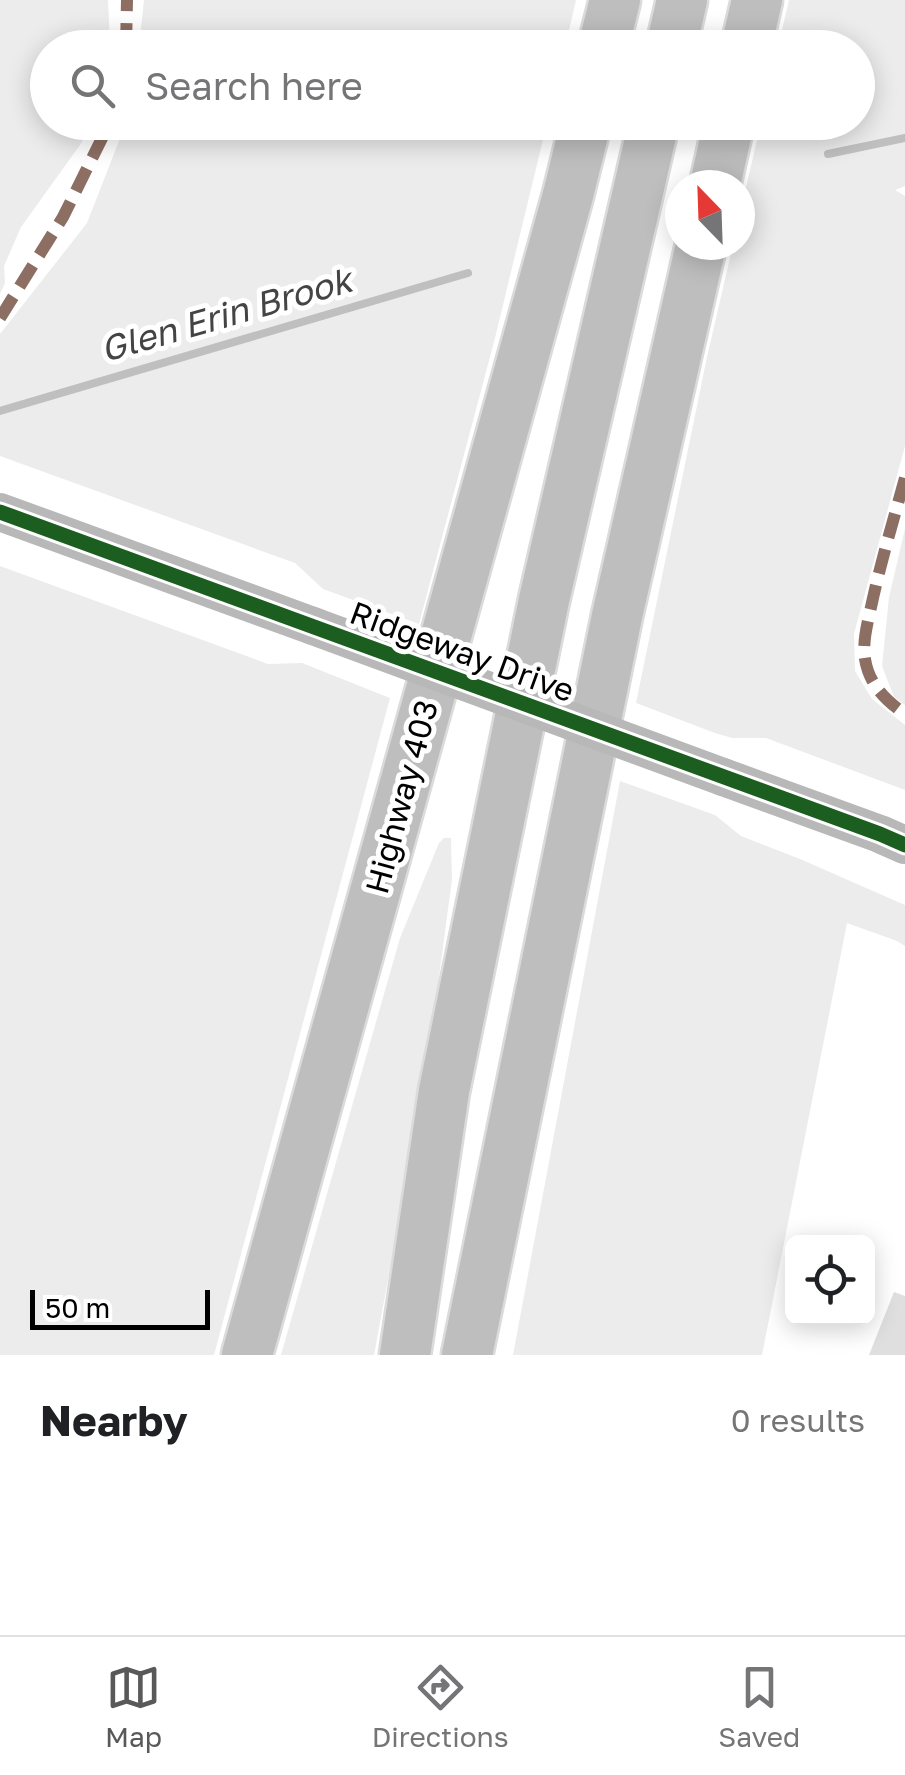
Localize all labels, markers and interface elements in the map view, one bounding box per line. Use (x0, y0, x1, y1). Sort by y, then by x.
search box (30, 30, 875, 140)
icon: search (65, 58, 120, 113)
text: Search here (145, 63, 363, 108)
north arrow (665, 170, 755, 260)
water label: Glen Erin Brook (95, 257, 359, 370)
street label: Ridgeway Drive (345, 593, 580, 709)
street label: Highway 403 (357, 696, 445, 898)
map controls (785, 1235, 875, 1325)
button: locate (785, 1235, 875, 1325)
scale bar (30, 1285, 210, 1330)
text: 50 m (45, 1291, 110, 1324)
text: Nearby (40, 1395, 188, 1445)
text: 0 results (731, 1401, 865, 1439)
tab: Map (105, 1660, 162, 1753)
tab: Directions (372, 1660, 509, 1753)
tab: Saved (718, 1660, 800, 1753)

